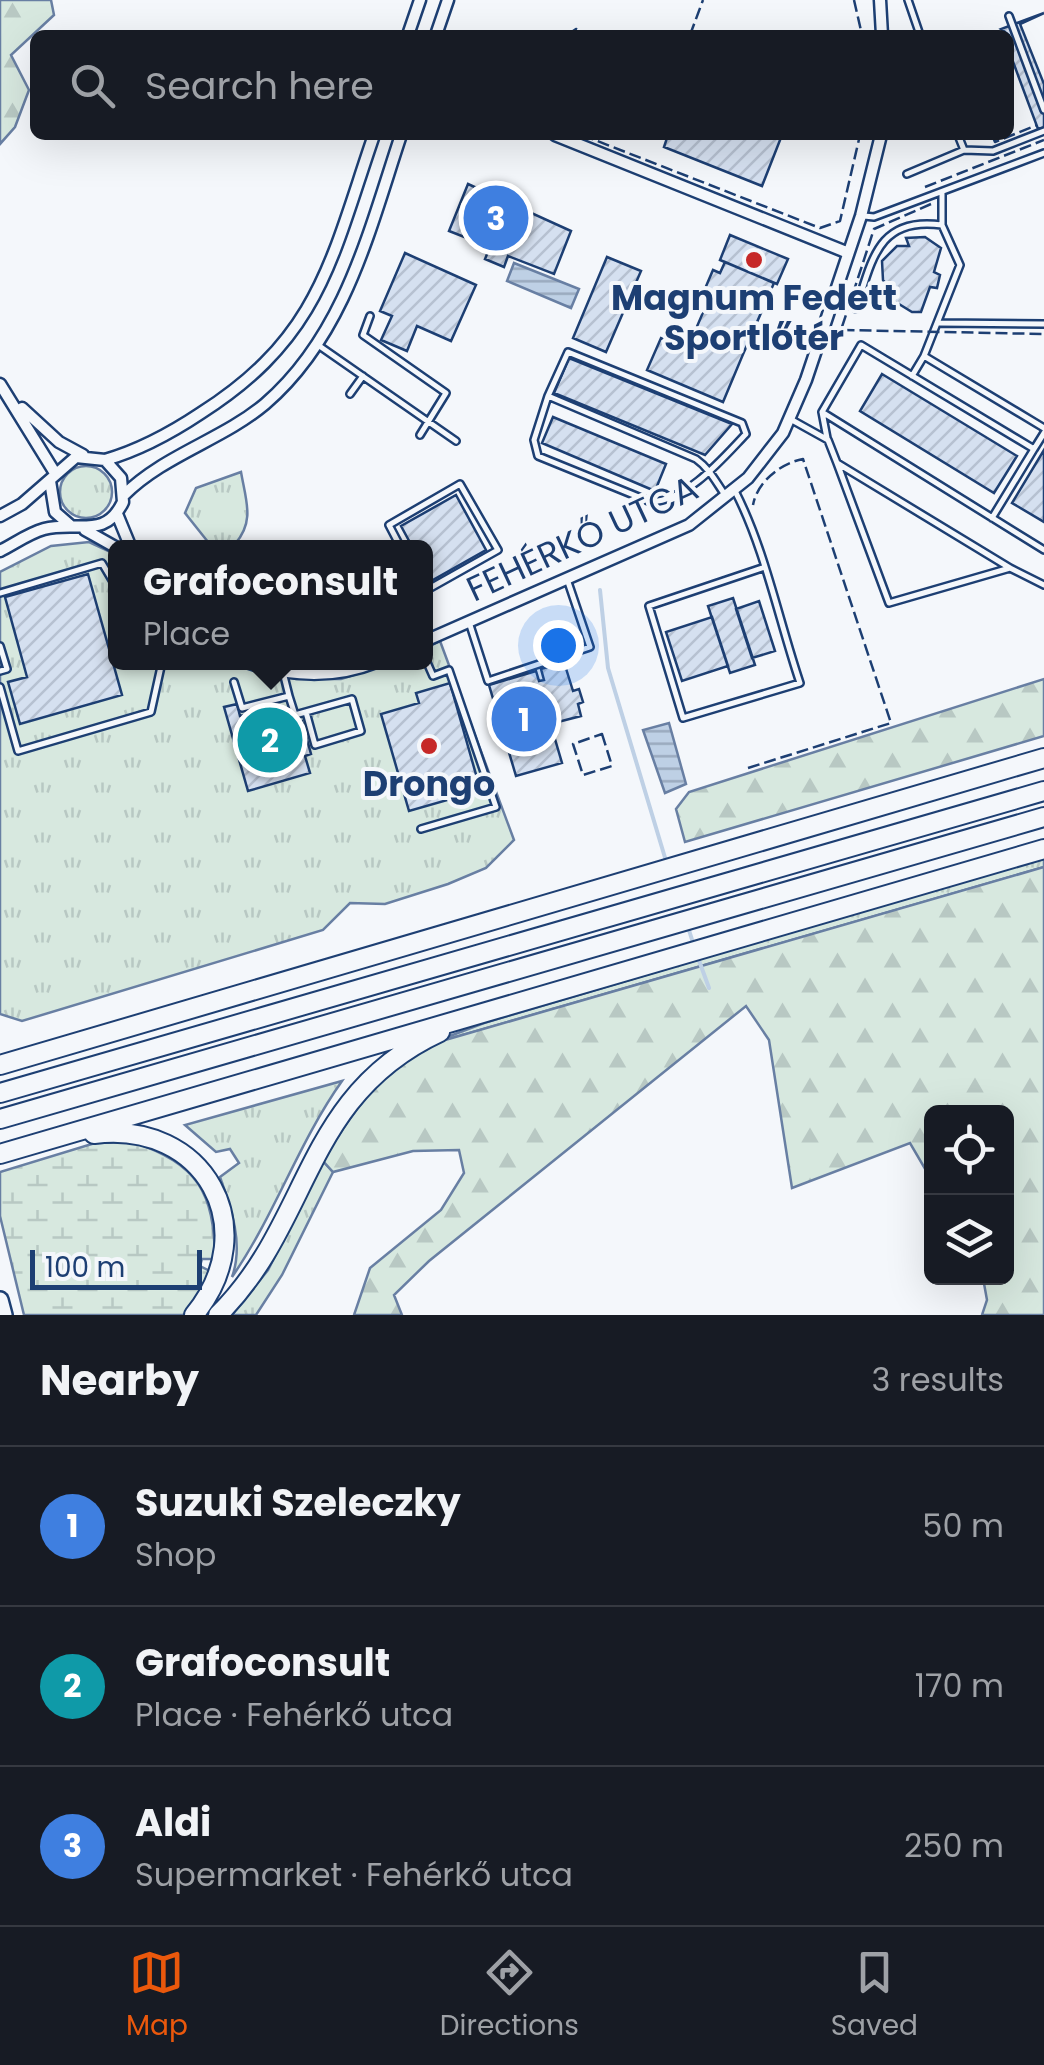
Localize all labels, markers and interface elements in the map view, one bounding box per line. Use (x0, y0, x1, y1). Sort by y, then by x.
search box (30, 30, 1014, 140)
icon: search (65, 58, 120, 113)
text: Search here (145, 59, 374, 112)
pin: 3 (464, 180, 528, 256)
marker: Magnum Fedett Sportlőtér (743, 249, 765, 271)
place label: Magnum Fedett Sportlőtér (611, 273, 897, 362)
street label: FEHÉRKŐ UTCA (458, 463, 706, 613)
popup (108, 540, 433, 670)
text: Grafoconsult (143, 555, 398, 608)
text: Place (143, 611, 230, 656)
your location (533, 620, 584, 671)
pin: 1 (492, 682, 556, 756)
pin: 2 (238, 702, 302, 778)
marker: Drongo (418, 735, 440, 757)
place label: Drongo (363, 759, 495, 808)
map controls (924, 1105, 1014, 1285)
button: locate (924, 1105, 1014, 1195)
button: layers (924, 1195, 1014, 1285)
scale bar (30, 1245, 202, 1290)
text: 100 m (45, 1248, 125, 1287)
text: Nearby (40, 1351, 199, 1410)
text: 3 results (871, 1357, 1004, 1402)
text: Suzuki Szeleczky (135, 1476, 461, 1529)
text: 1 (66, 1503, 79, 1548)
text: 50 m (922, 1503, 1004, 1548)
text: Shop (135, 1532, 216, 1577)
text: Grafoconsult (135, 1636, 390, 1689)
text: 2 (63, 1663, 82, 1708)
text: 170 m (915, 1663, 1004, 1708)
text: Place · Fehérkő utca (135, 1692, 453, 1737)
text: Aldi (135, 1796, 211, 1849)
text: 3 (63, 1823, 82, 1868)
text: 250 m (904, 1823, 1004, 1868)
text: Supermarket · Fehérkő utca (135, 1852, 573, 1897)
tab: Map (126, 1945, 188, 2047)
tab: Directions (440, 1945, 579, 2047)
tab: Saved (831, 1945, 918, 2047)

